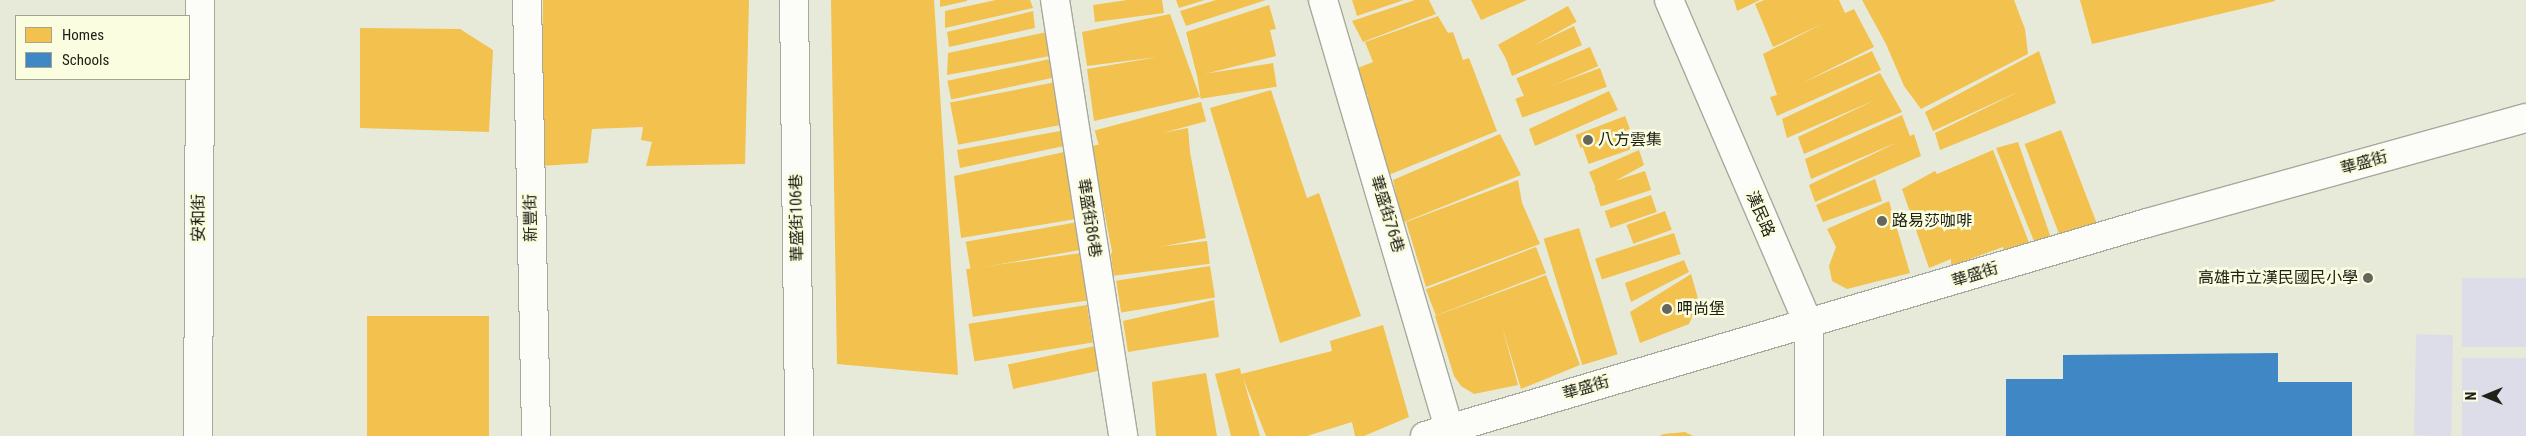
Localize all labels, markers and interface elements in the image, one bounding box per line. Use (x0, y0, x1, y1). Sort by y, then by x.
legend (15, 15, 190, 80)
text: Homes (62, 26, 104, 44)
text: Schools (62, 51, 109, 69)
place label: 八方雲集 (1598, 130, 1662, 150)
marker: 八方雲集 (1582, 134, 1594, 146)
street label: 華盛街 (2338, 148, 2390, 178)
street label: 華盛街76巷 (1366, 173, 1408, 255)
street label: 華盛街106巷 (787, 174, 807, 262)
street label: 華盛街86巷 (1073, 177, 1105, 259)
street label: 漢民路 (1742, 188, 1778, 240)
street label: 安和街 (189, 194, 209, 242)
street label: 新豐街 (521, 194, 541, 242)
place label: 路易莎咖啡 (1892, 211, 1972, 231)
marker: 路易莎咖啡 (1876, 215, 1888, 227)
street label: 華盛街 (1949, 259, 2001, 291)
place label: 高雄市立漢民國民小學 (2198, 268, 2358, 288)
marker: 高雄市立漢民國民小學 (2362, 272, 2374, 284)
place label: 呷尚堡 (1677, 299, 1725, 319)
marker: 呷尚堡 (1661, 303, 1673, 315)
north arrow (2461, 371, 2511, 421)
street label: 華盛街 (1560, 372, 1612, 404)
text: N (2463, 392, 2479, 400)

